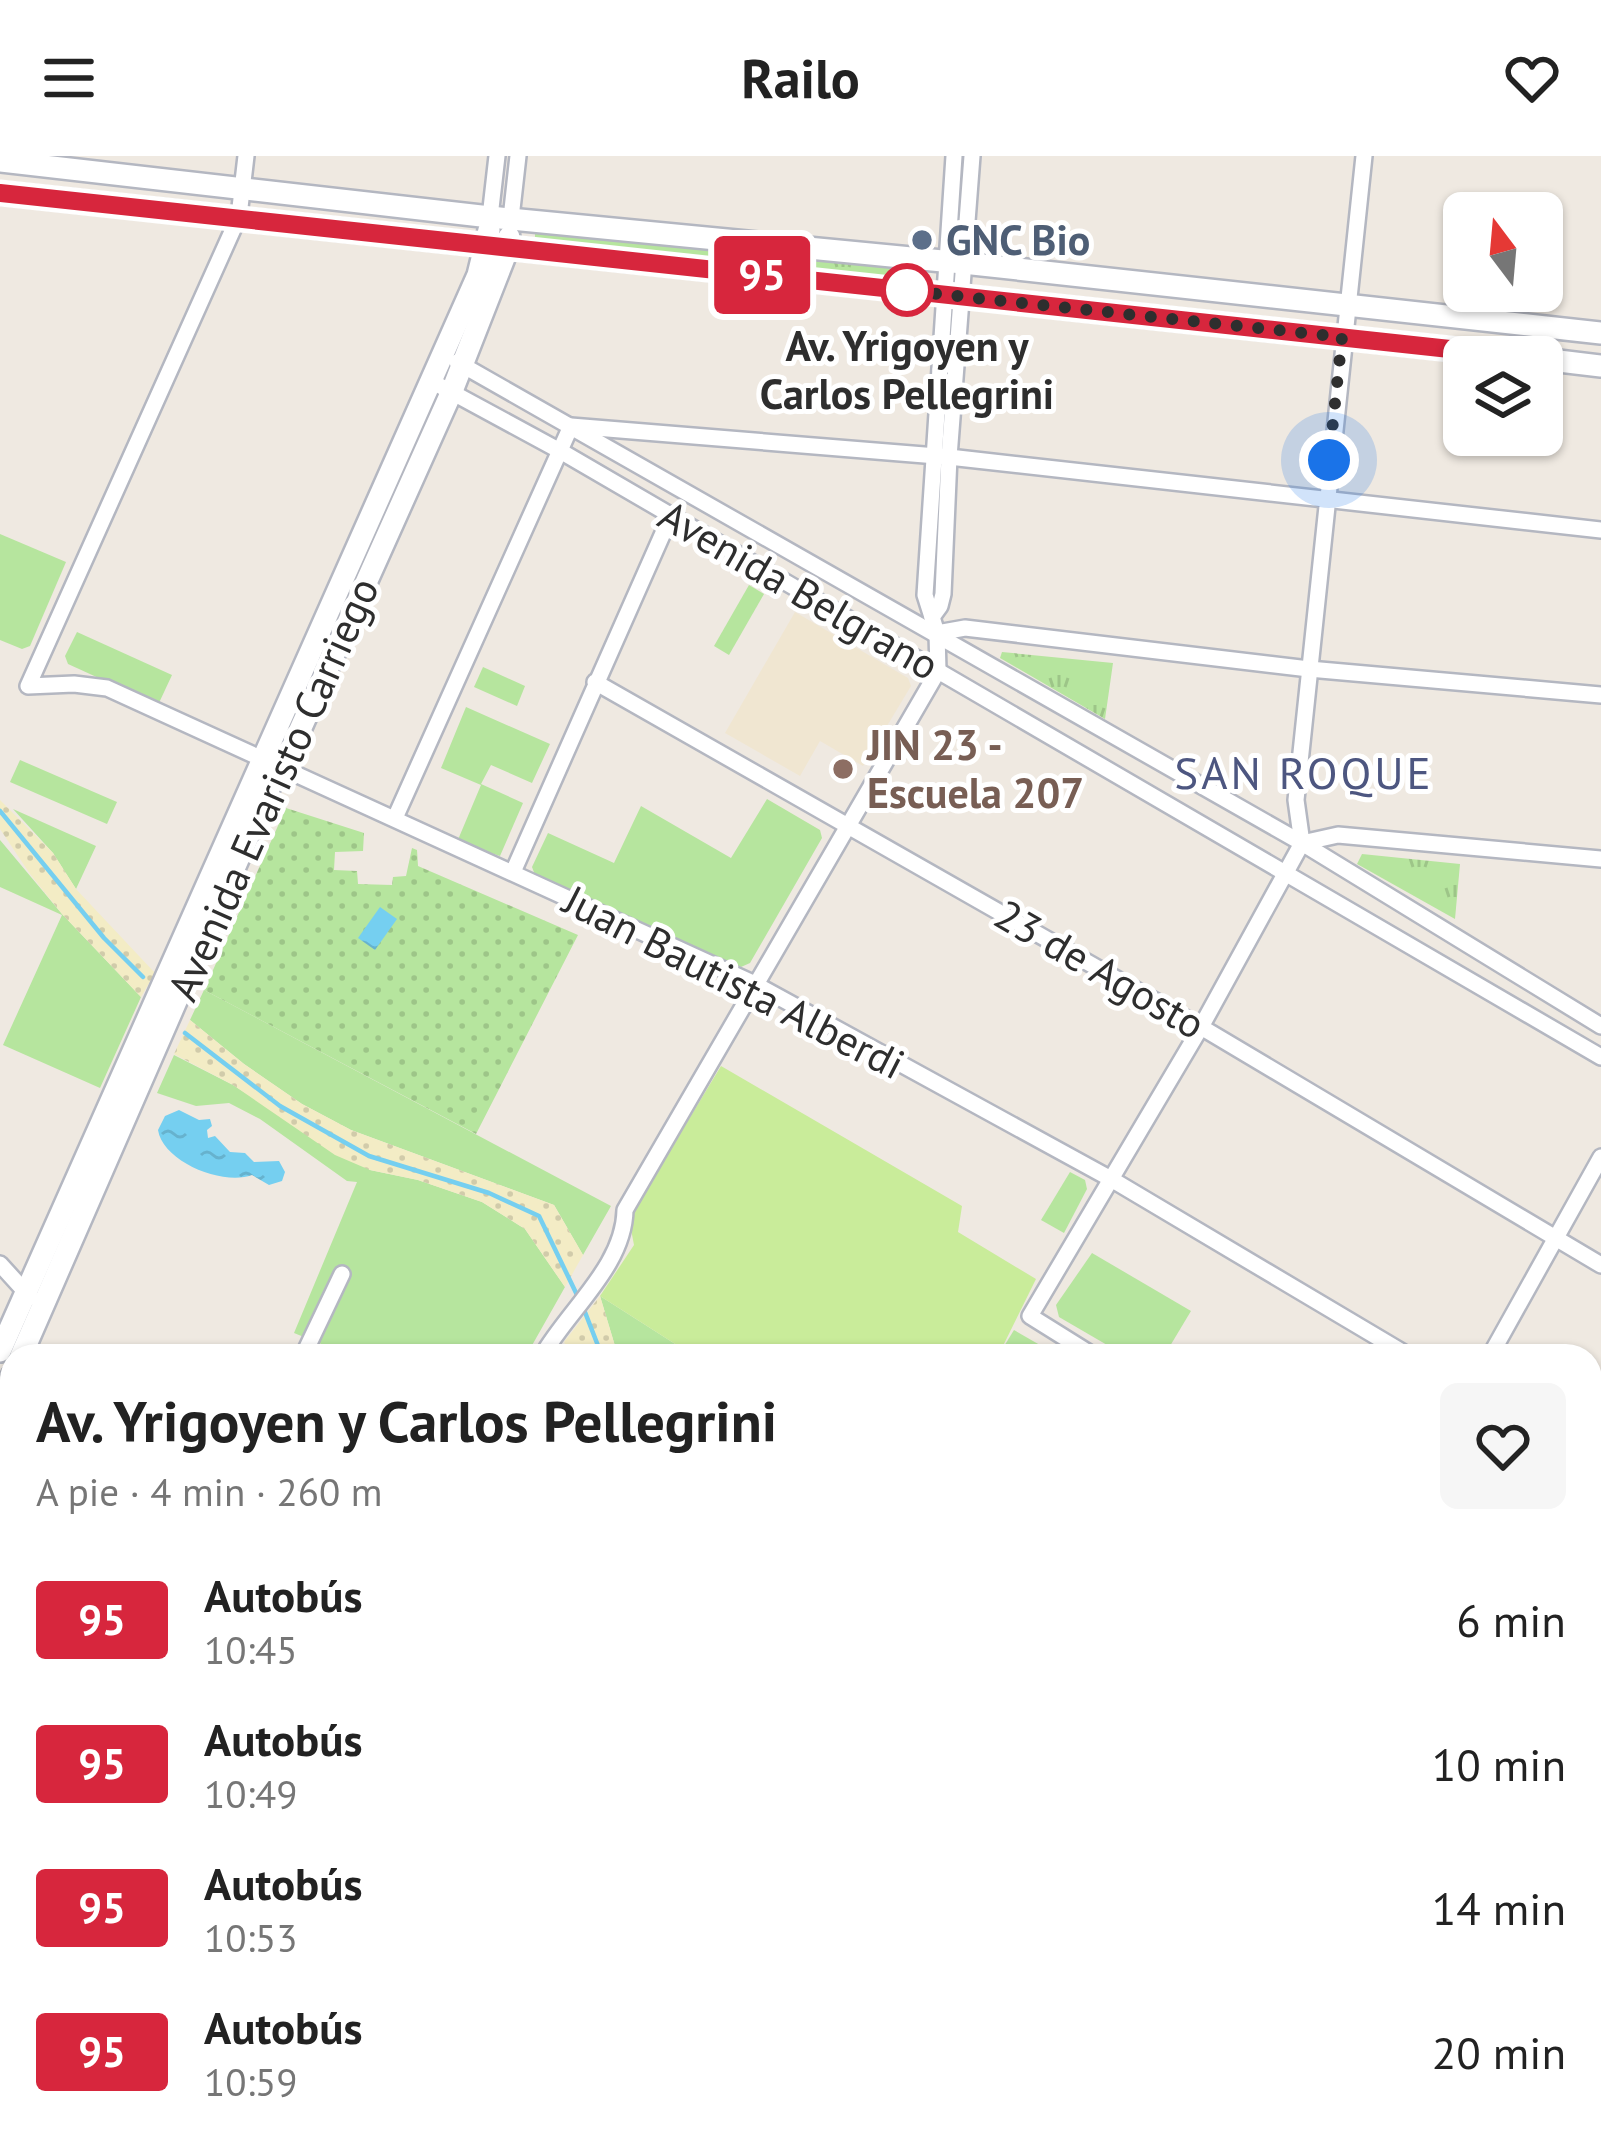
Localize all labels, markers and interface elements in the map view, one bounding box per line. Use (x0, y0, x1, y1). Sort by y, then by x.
text: Railo (741, 43, 860, 113)
icon: menu (36, 45, 102, 111)
icon: heart (1499, 45, 1565, 111)
north arrow (1443, 192, 1563, 312)
map controls (1443, 192, 1563, 456)
place label: GNC Bio (946, 212, 1090, 267)
marker: GNC Bio (909, 227, 935, 253)
line badge: 95 (708, 236, 816, 314)
text: 95 (738, 247, 786, 302)
marker: Av. Yrigoyen y Carlos Pellegrini (882, 265, 932, 315)
place label: Av. Yrigoyen y Carlos Pellegrini (760, 318, 1054, 421)
button: layers (1443, 336, 1563, 456)
your location (1299, 430, 1359, 490)
street label: Avenida Belgrano (649, 487, 949, 692)
street label: Avenida Evaristo Carriego (154, 569, 391, 1009)
place label: JIN 23 - Escuela 207 (866, 717, 1084, 820)
district label: SAN ROQUE (1174, 743, 1434, 801)
marker: JIN 23 - Escuela 207 (830, 756, 856, 782)
street label: Juan Bautista Alberdi (553, 871, 914, 1091)
street label: 23 de Agosto (985, 886, 1215, 1051)
button: heart (1440, 1383, 1566, 1509)
text: Av. Yrigoyen y Carlos Pellegrini (36, 1384, 777, 1458)
text: A pie · 4 min · 260 m (36, 1466, 382, 1517)
text: Autobús (204, 1566, 362, 1624)
text: 6 min (1456, 1591, 1566, 1649)
text: 95 (78, 1592, 126, 1647)
text: 10:45 (204, 1624, 298, 1675)
text: Autobús (204, 1710, 362, 1768)
text: 10 min (1432, 1735, 1566, 1793)
text: 95 (78, 1736, 126, 1791)
text: 10:49 (204, 1768, 298, 1819)
text: Autobús (204, 1854, 362, 1912)
text: 14 min (1432, 1879, 1566, 1937)
text: 95 (78, 1880, 126, 1935)
text: 10:53 (204, 1912, 298, 1963)
text: Autobús (204, 1998, 362, 2056)
text: 20 min (1432, 2023, 1566, 2081)
text: 95 (78, 2024, 126, 2079)
text: 10:59 (204, 2056, 298, 2107)

